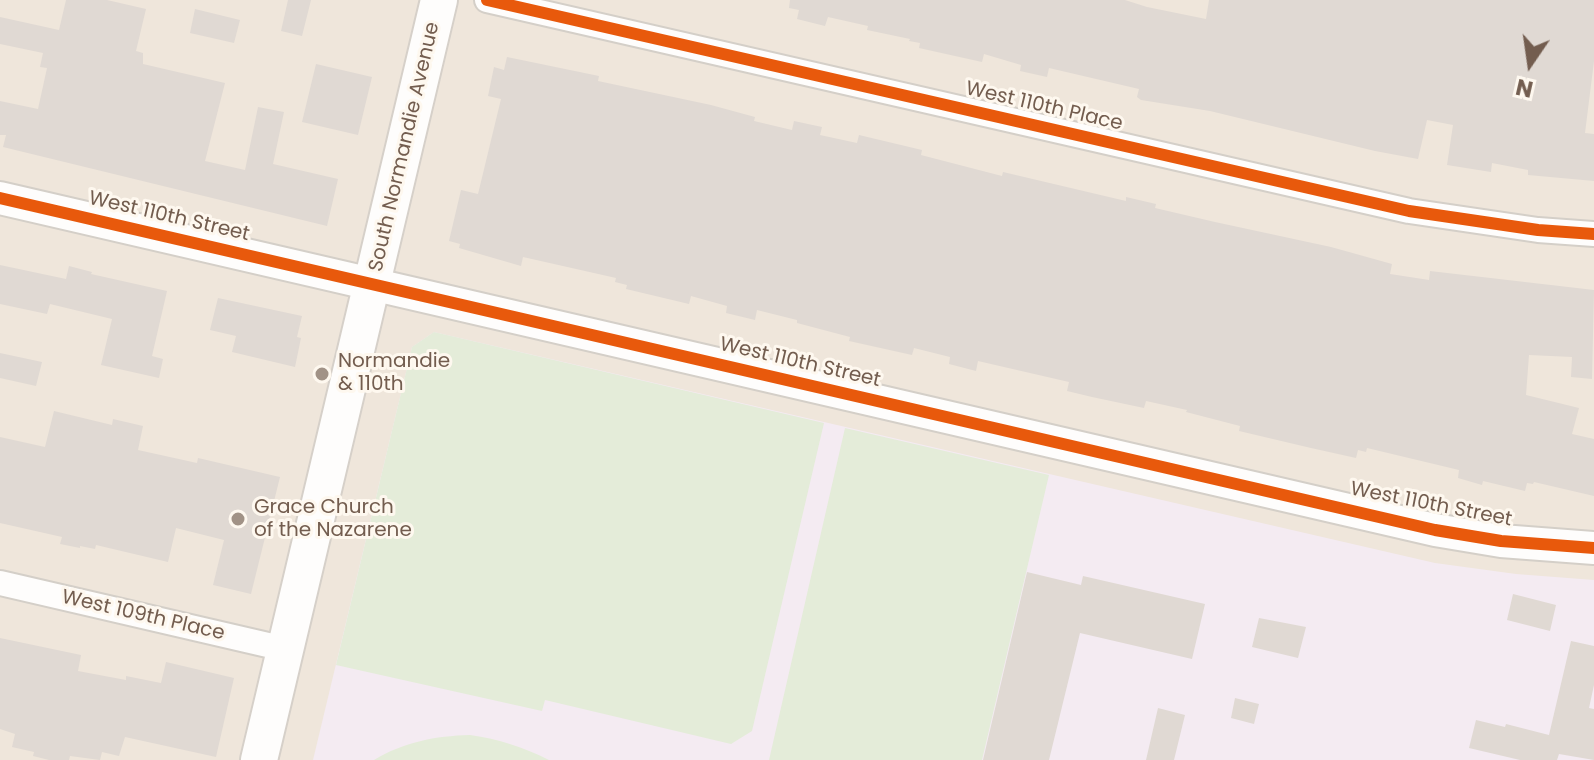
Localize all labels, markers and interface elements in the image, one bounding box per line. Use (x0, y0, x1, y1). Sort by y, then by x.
street label: South Normandie Avenue (365, 20, 445, 274)
north arrow (1490, 24, 1570, 104)
text: N (1513, 71, 1536, 105)
street label: West 110th Place (963, 77, 1125, 137)
street label: West 110th Street (86, 187, 252, 247)
street label: West 110th Street (717, 333, 883, 393)
place label: Normandie & 110th (338, 350, 450, 397)
marker: Normandie & 110th (313, 365, 331, 383)
street label: West 110th Street (1348, 478, 1514, 532)
place label: Grace Church of the Nazarene (254, 496, 412, 543)
marker: Grace Church of the Nazarene (229, 510, 247, 528)
street label: West 109th Place (59, 586, 227, 646)

